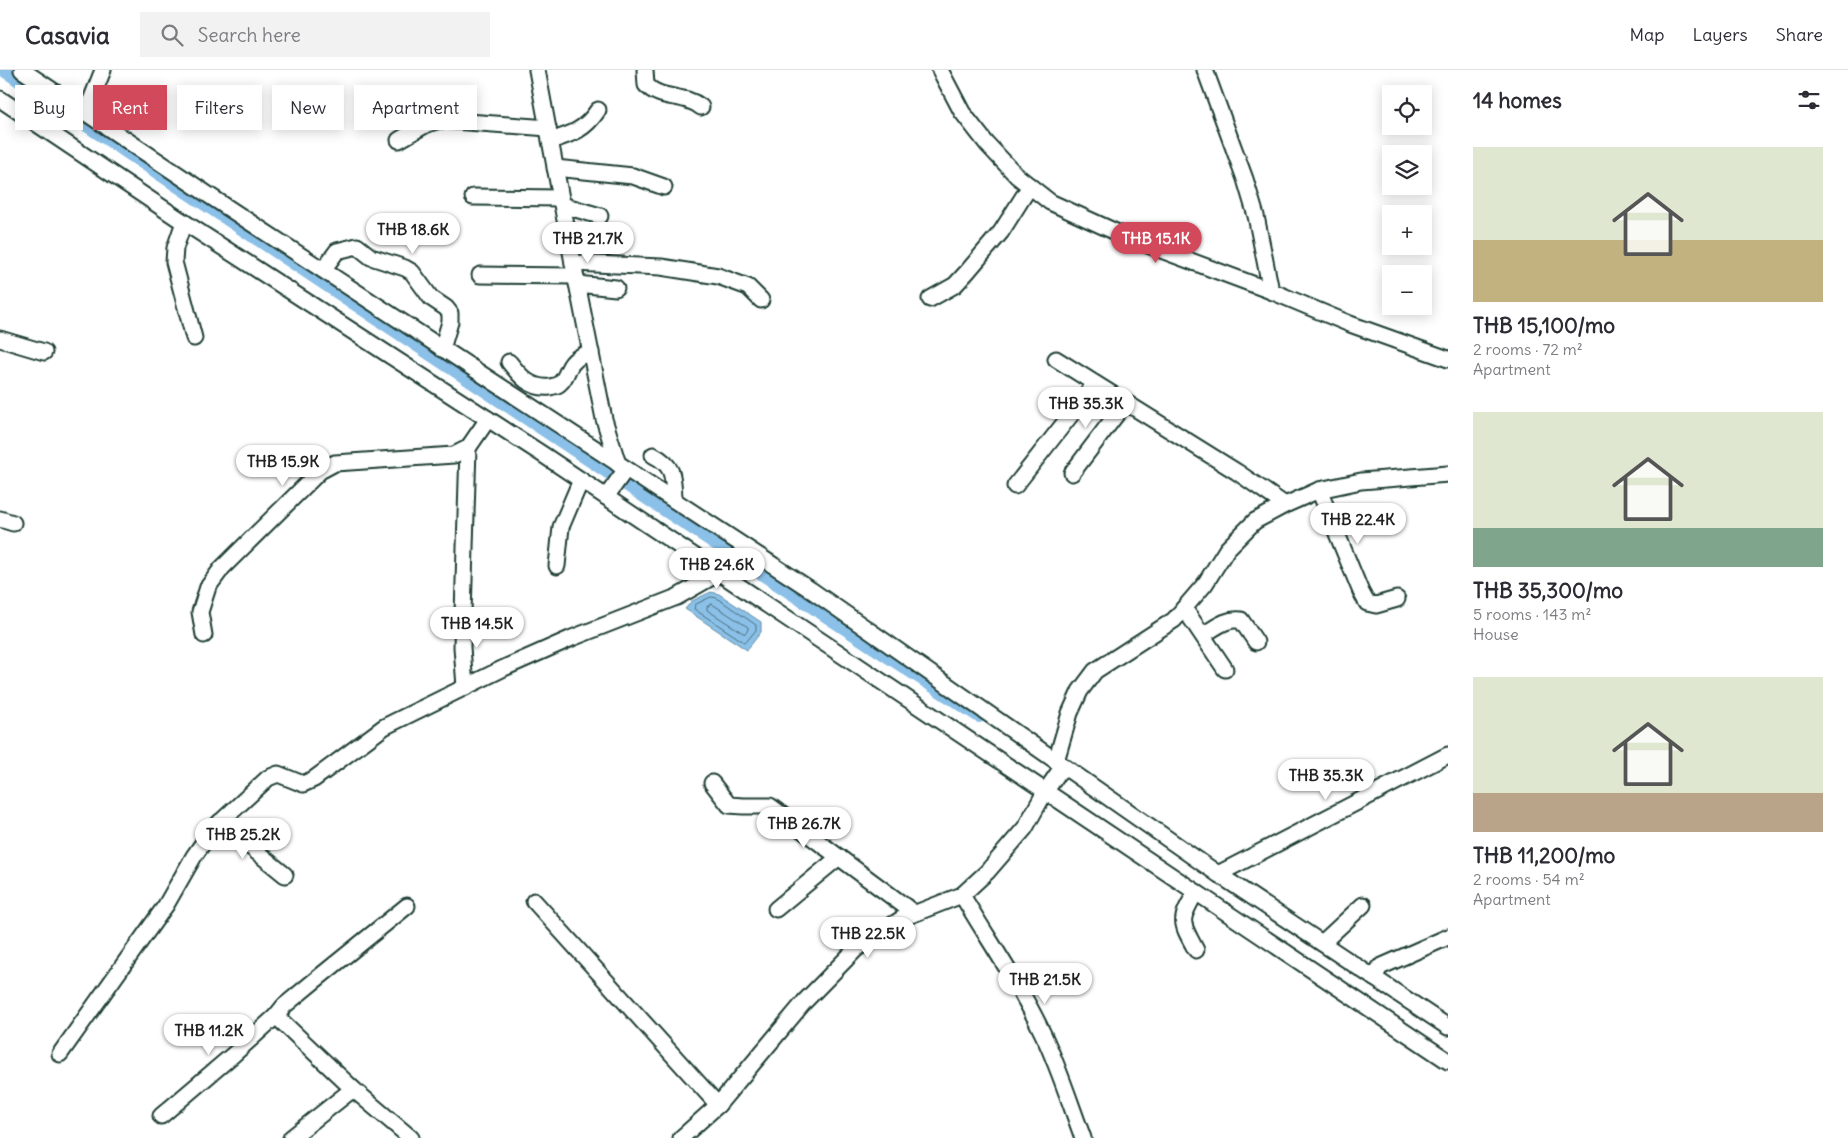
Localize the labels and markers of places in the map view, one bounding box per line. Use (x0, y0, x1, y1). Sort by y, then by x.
pin: THB 18.6K (356, 212, 470, 255)
pin: THB 21.7K (531, 222, 645, 264)
pin: THB 15.1K (1099, 222, 1213, 264)
pin: THB 35.3K (1029, 386, 1143, 429)
pin: THB 15.9K (226, 444, 340, 487)
pin: THB 22.4K (1301, 502, 1415, 545)
pin: THB 24.6K (660, 548, 774, 590)
pin: THB 14.5K (420, 606, 534, 649)
pin: THB 35.3K (1269, 758, 1383, 801)
pin: THB 26.7K (747, 806, 861, 849)
pin: THB 25.2K (186, 818, 300, 860)
pin: THB 22.5K (811, 916, 925, 959)
pin: THB 21.5K (988, 962, 1102, 1005)
pin: THB 11.2K (152, 1014, 266, 1056)

